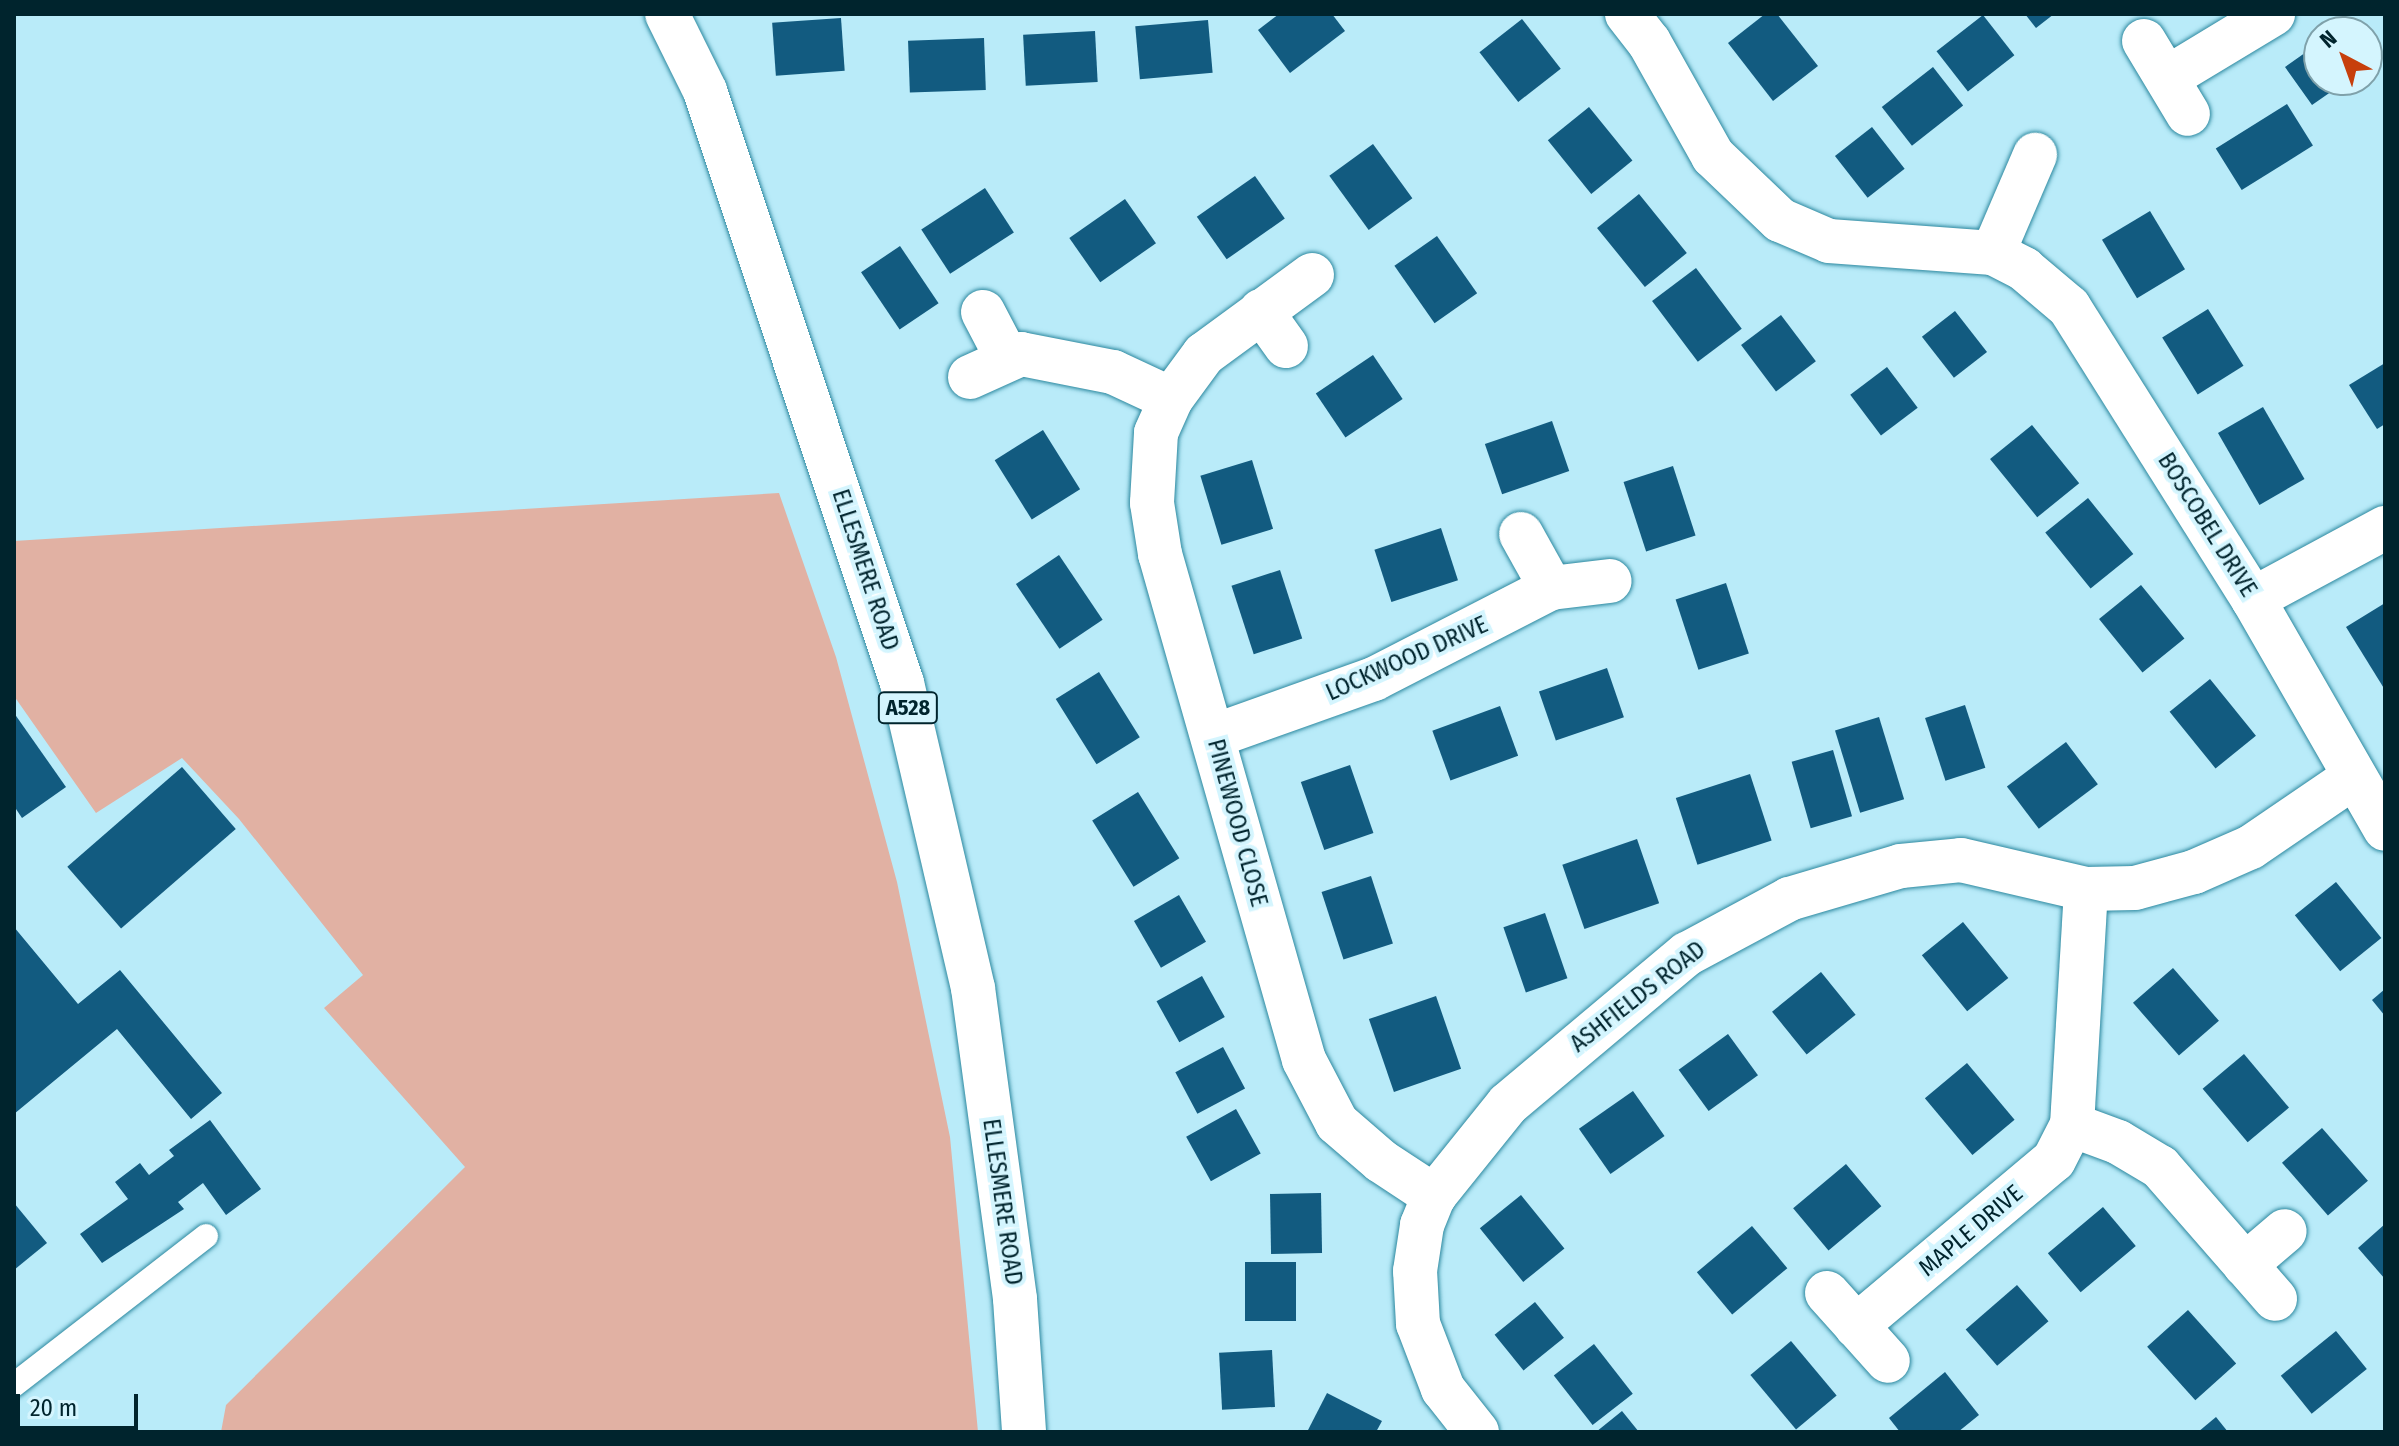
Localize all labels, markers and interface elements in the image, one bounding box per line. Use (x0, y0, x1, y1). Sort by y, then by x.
north arrow (2303, 16, 2383, 96)
text: N (2314, 25, 2342, 54)
street label: BOSCOBEL DRIVE (2151, 448, 2263, 602)
street label: ELLESMERE ROAD (825, 486, 905, 654)
street label: LOCKWOOD DRIVE (1322, 610, 1492, 708)
road number: A528 (876, 690, 940, 726)
street label: PINEWOOD CLOSE (1201, 736, 1273, 910)
street label: ASHFIELDS ROAD (1565, 935, 1711, 1059)
street label: ELLESMERE ROAD (976, 1117, 1028, 1287)
street label: MAPLE DRIVE (1913, 1179, 2029, 1283)
scale bar (20, 1378, 142, 1428)
text: 20 m (30, 1394, 77, 1422)

